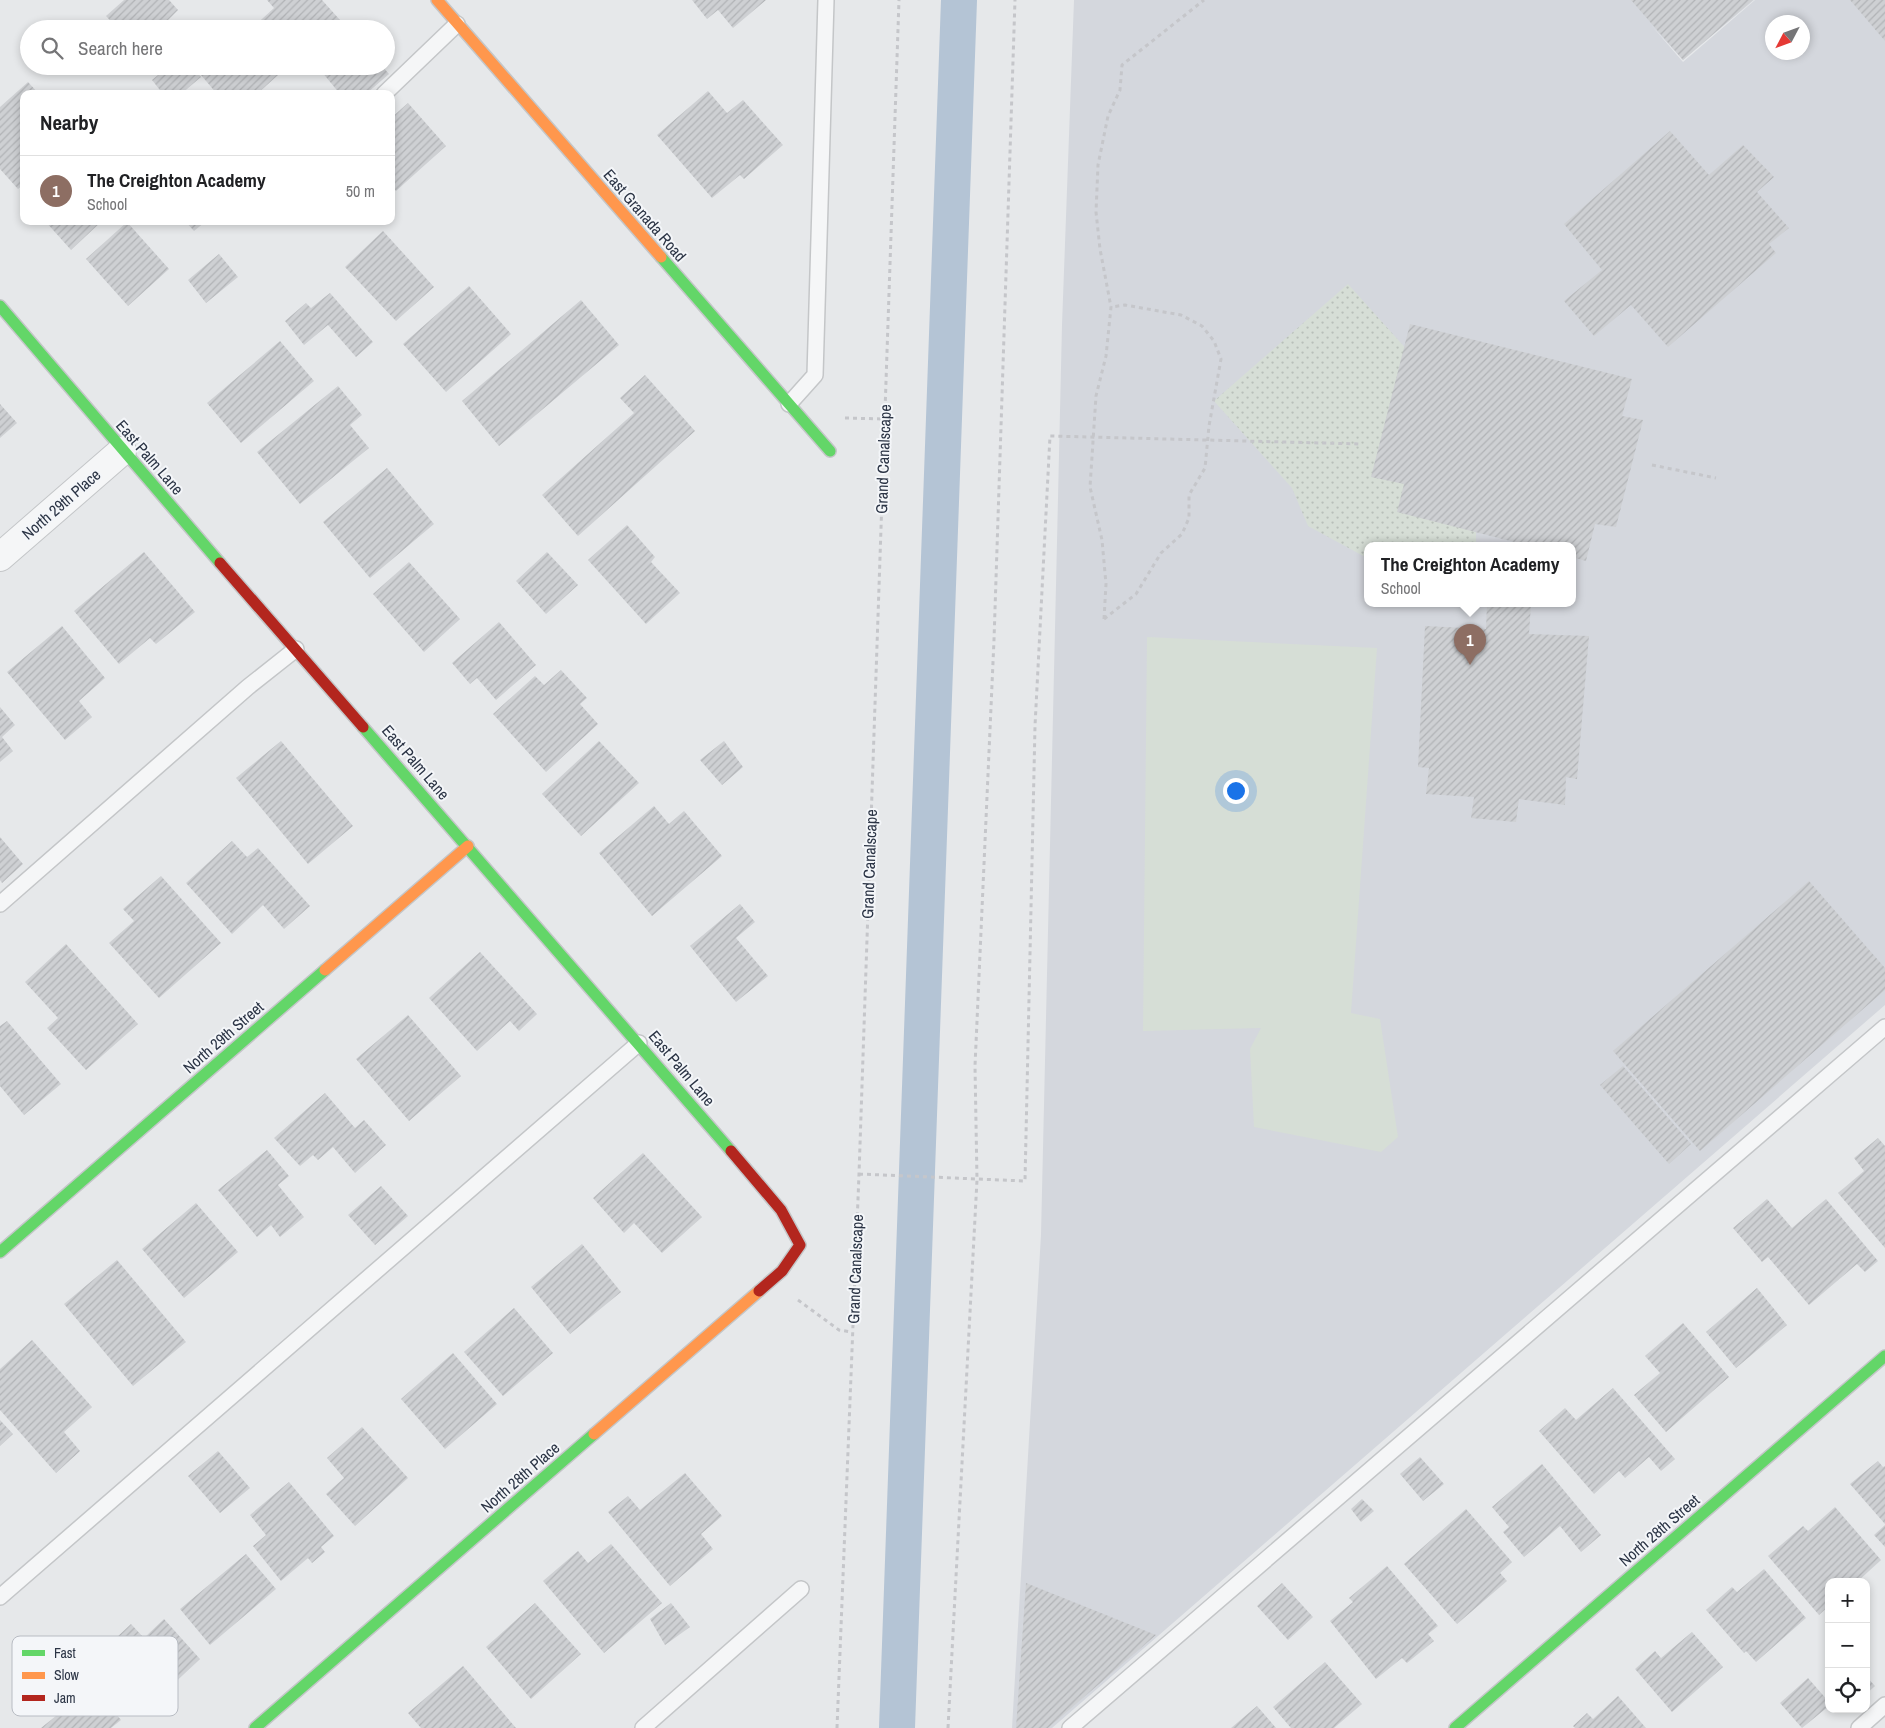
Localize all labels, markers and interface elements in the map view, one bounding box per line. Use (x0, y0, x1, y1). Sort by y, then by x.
north arrow (1765, 15, 1810, 60)
search box (20, 20, 395, 75)
icon: search (38, 34, 66, 62)
text: Search here (78, 35, 163, 61)
text: Nearby (40, 108, 98, 137)
street label: East Granada Road (599, 164, 691, 266)
text: The Creighton Academy (87, 167, 266, 193)
text: 1 (52, 180, 60, 202)
text: 50 m (346, 180, 375, 202)
text: School (87, 193, 127, 215)
street label: Grand Canalscape (870, 404, 896, 514)
street label: East Palm Lane (111, 415, 189, 499)
street label: North 29th Place (17, 464, 105, 544)
popup (1364, 542, 1576, 607)
text: The Creighton Academy (1381, 551, 1559, 577)
text: School (1381, 577, 1421, 599)
pin: 1 (1454, 624, 1486, 665)
street label: East Palm Lane (377, 720, 455, 804)
your location (1223, 778, 1249, 804)
street label: Grand Canalscape (856, 809, 882, 919)
street label: North 29th Street (178, 996, 268, 1078)
street label: East Palm Lane (644, 1025, 720, 1111)
street label: Grand Canalscape (842, 1214, 868, 1324)
street label: North 28th Place (476, 1437, 564, 1517)
street label: North 28th Street (1614, 1489, 1704, 1571)
map controls (1825, 1578, 1870, 1713)
button: + (1825, 1578, 1870, 1623)
button: − (1825, 1623, 1870, 1668)
legend (12, 1636, 178, 1716)
text: Fast (54, 1644, 76, 1662)
text: Slow (54, 1666, 80, 1684)
button: locate (1825, 1668, 1870, 1713)
text: Jam (54, 1689, 76, 1707)

